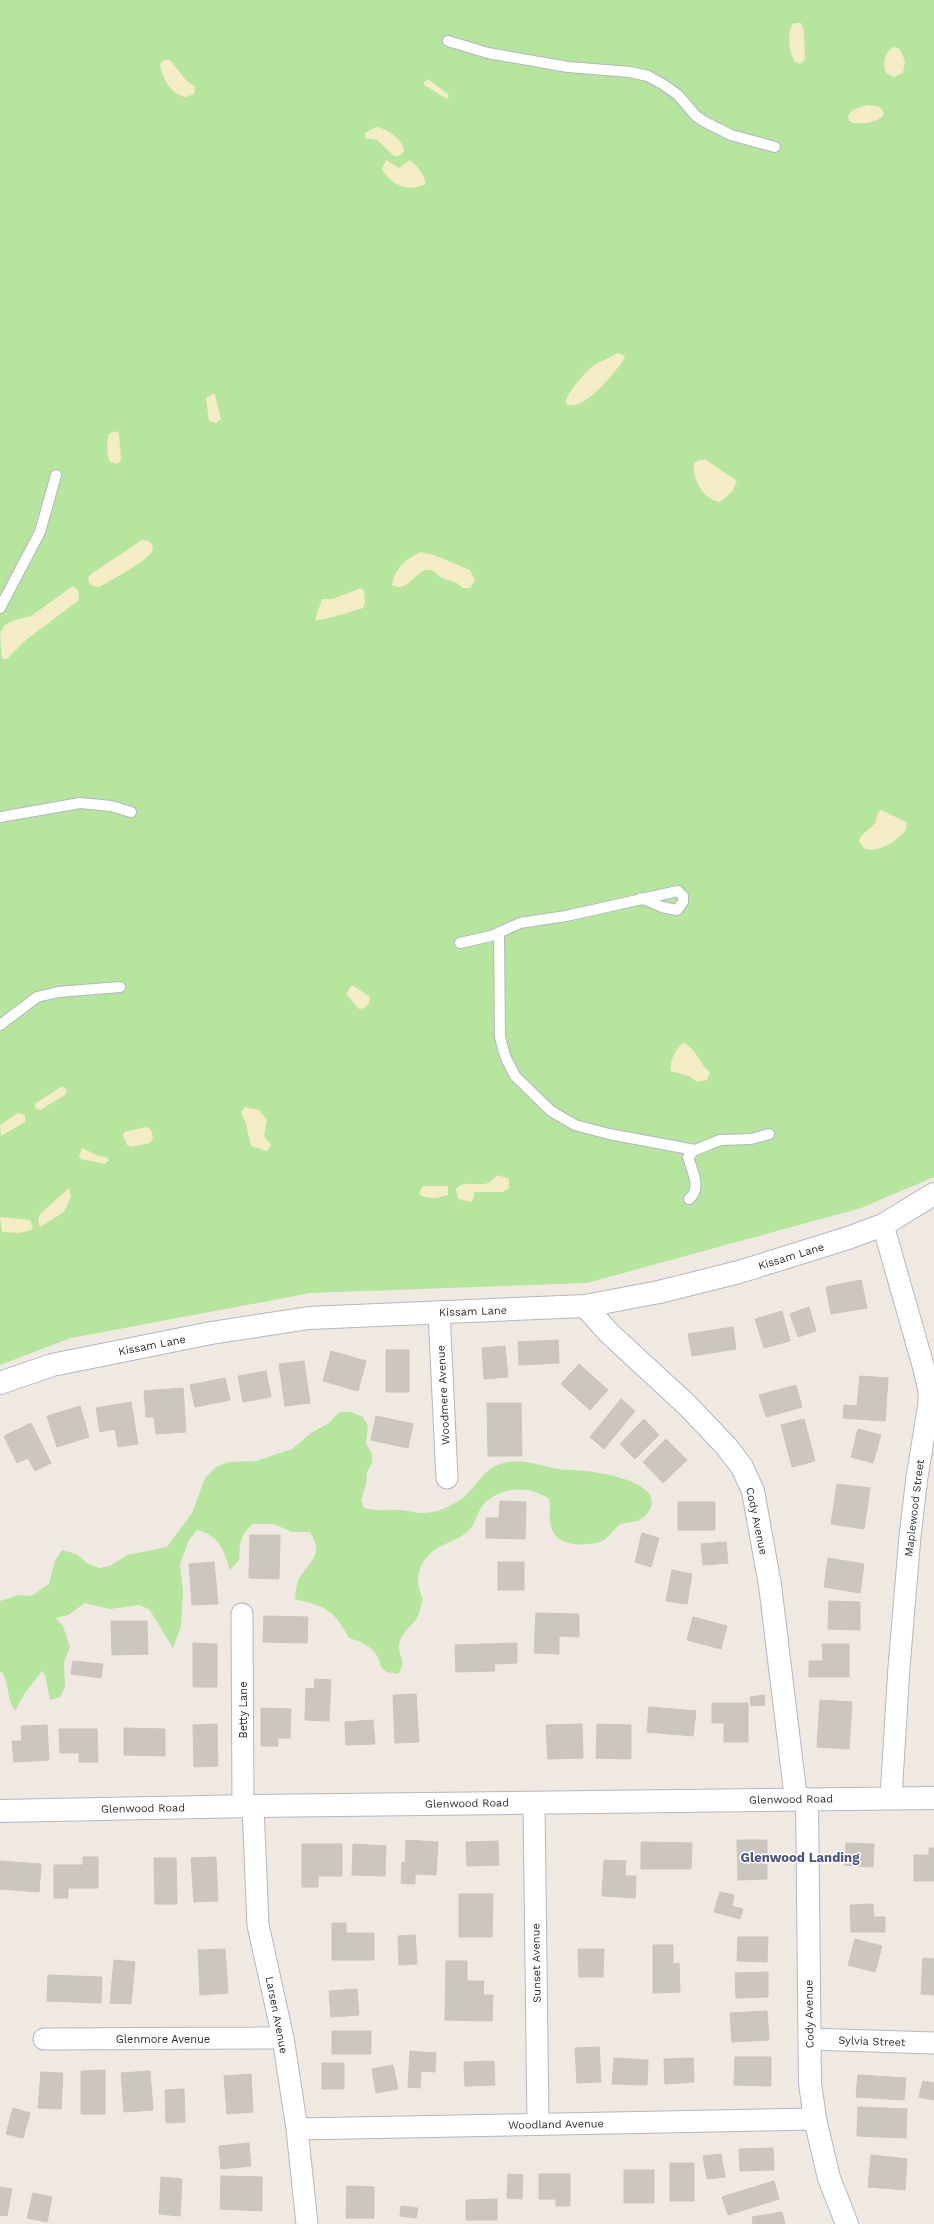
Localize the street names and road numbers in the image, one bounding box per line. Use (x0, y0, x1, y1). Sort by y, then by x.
street label: Kissam Lane (757, 1240, 826, 1273)
street label: Kissam Lane (439, 1304, 507, 1319)
street label: Kissam Lane (117, 1333, 187, 1358)
street label: Woodmere Avenue (434, 1345, 453, 1445)
street label: Maplewood Street (902, 1458, 927, 1557)
street label: Cody Avenue (743, 1486, 770, 1556)
street label: Betty Lane (237, 1682, 250, 1739)
street label: Glenwood Road (749, 1792, 833, 1807)
street label: Glenwood Road (425, 1796, 509, 1811)
street label: Glenwood Road (101, 1801, 185, 1816)
street label: Sunset Avenue (529, 1923, 544, 2003)
street label: Larsen Avenue (263, 1975, 290, 2055)
street label: Cody Avenue (802, 1980, 817, 2048)
street label: Glenmore Avenue (116, 2033, 210, 2046)
street label: Sylvia Street (838, 2034, 906, 2049)
street label: Woodland Avenue (508, 2117, 604, 2132)

